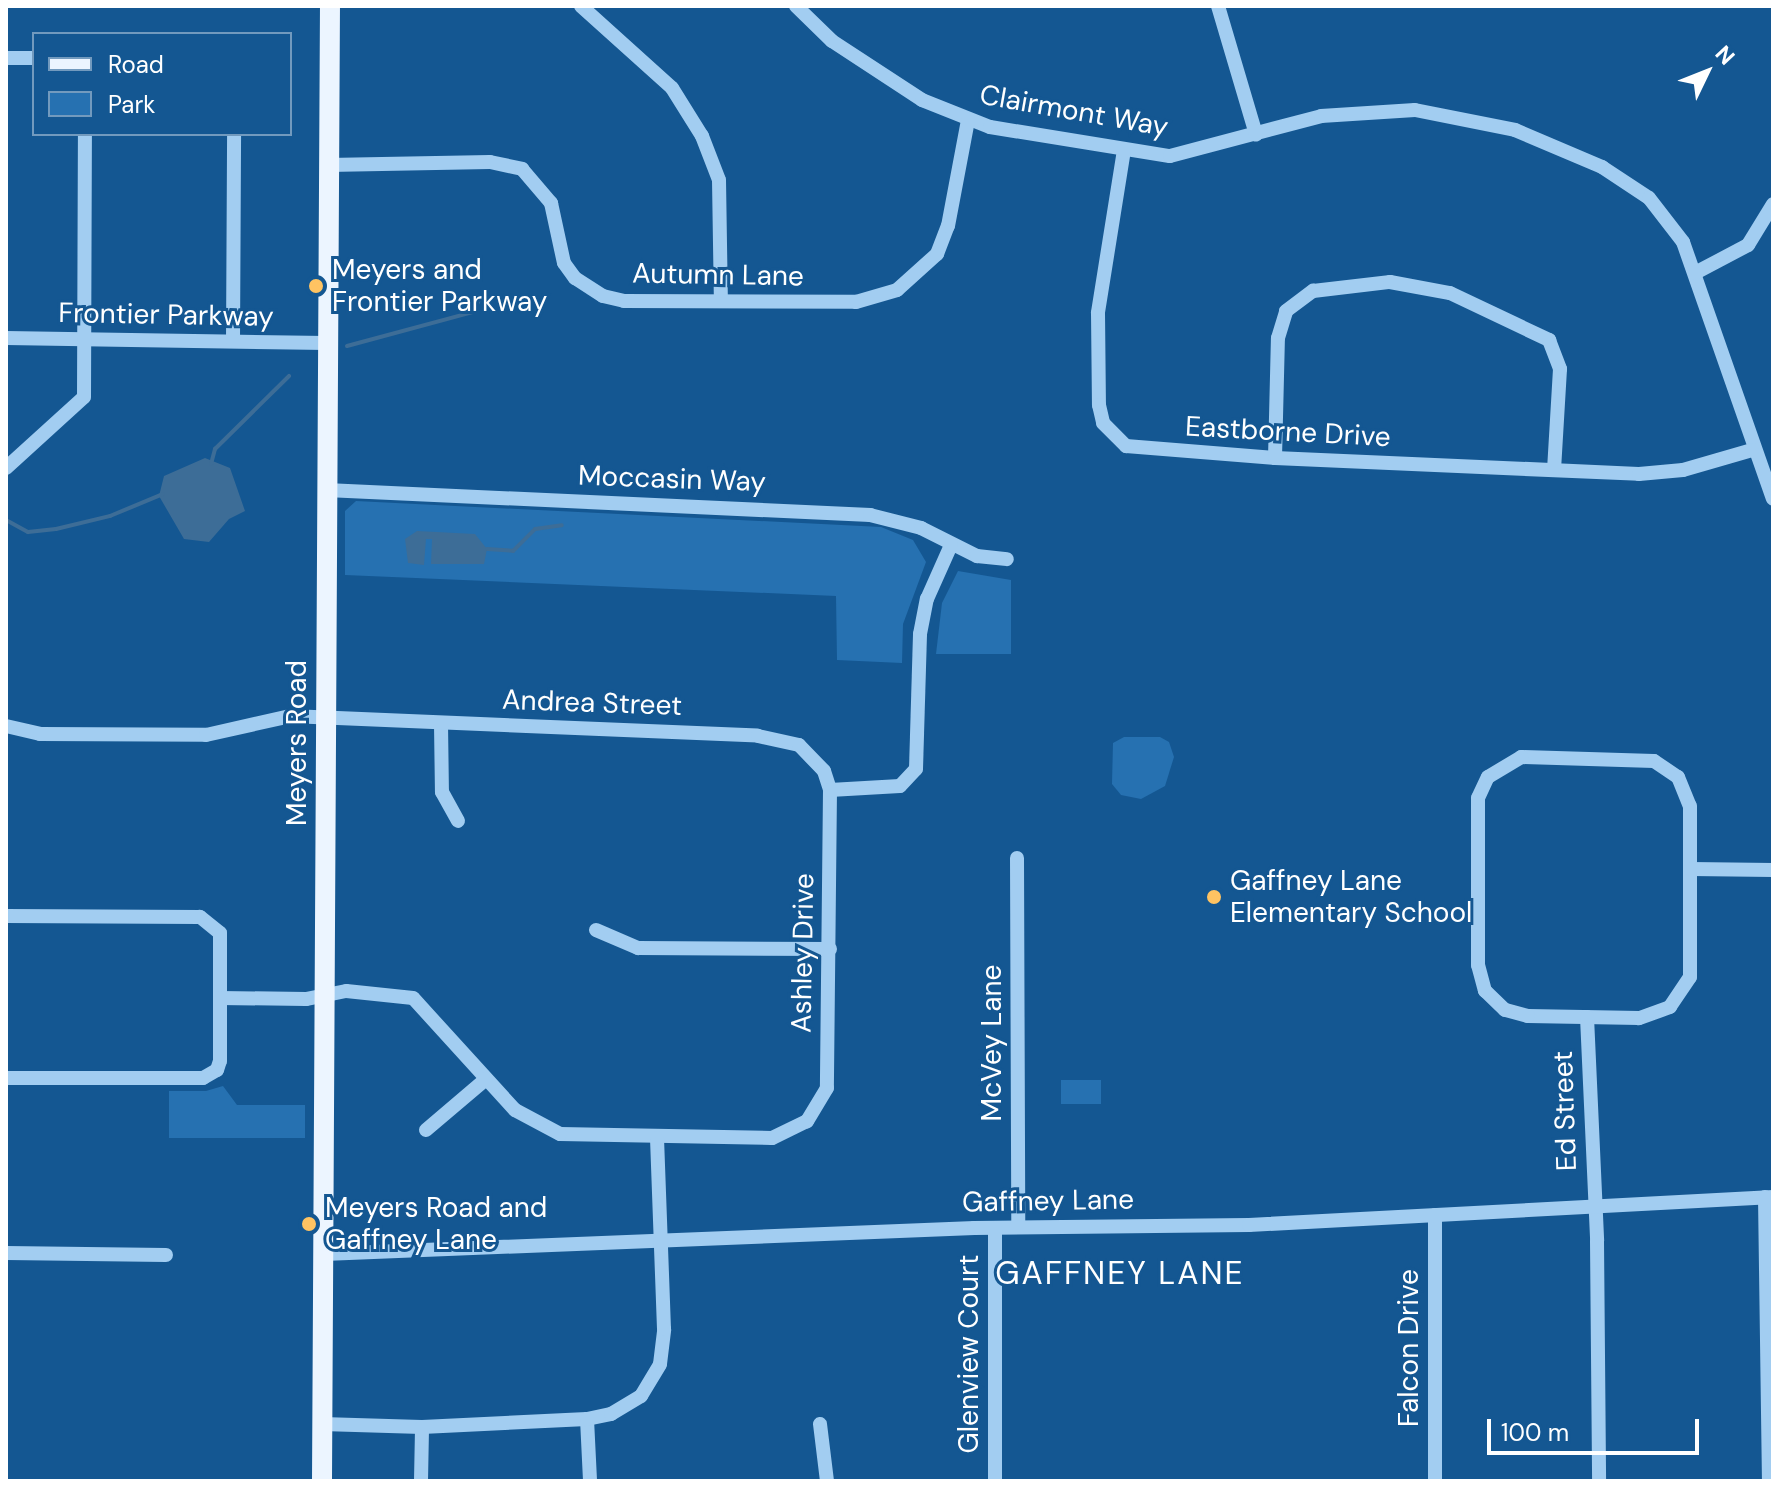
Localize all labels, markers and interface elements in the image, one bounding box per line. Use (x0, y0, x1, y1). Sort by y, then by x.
legend (32, 32, 292, 136)
north arrow (1667, 32, 1747, 112)
text: N (1709, 40, 1741, 71)
text: Road (108, 49, 164, 80)
street label: Clairmont Way (977, 78, 1171, 144)
text: Park (108, 89, 155, 120)
place label: Meyers and Frontier Parkway (332, 253, 547, 319)
street label: Autumn Lane (632, 257, 804, 293)
marker: Meyers and Frontier Parkway (307, 277, 325, 295)
street label: Frontier Parkway (58, 296, 274, 334)
street label: Eastborne Drive (1184, 410, 1392, 454)
street label: Moccasin Way (578, 459, 766, 499)
street label: Meyers Road (280, 660, 314, 826)
street label: Andrea Street (501, 683, 683, 723)
place label: Gaffney Lane Elementary School (1230, 864, 1472, 930)
street label: Ashley Drive (785, 873, 821, 1033)
marker: Gaffney Lane Elementary School (1205, 888, 1223, 906)
street label: McVey Lane (975, 965, 1009, 1121)
street label: Ed Street (1546, 1050, 1584, 1172)
street label: Gaffney Lane (962, 1183, 1134, 1219)
place label: Meyers Road and Gaffney Lane (325, 1191, 547, 1257)
marker: Meyers Road and Gaffney Lane (300, 1215, 318, 1233)
district label: GAFFNEY LANE (995, 1254, 1245, 1292)
street label: Glenview Court (952, 1255, 986, 1453)
street label: Falcon Drive (1392, 1269, 1426, 1427)
scale bar (1491, 1403, 1703, 1453)
text: 100 m (1501, 1417, 1569, 1448)

